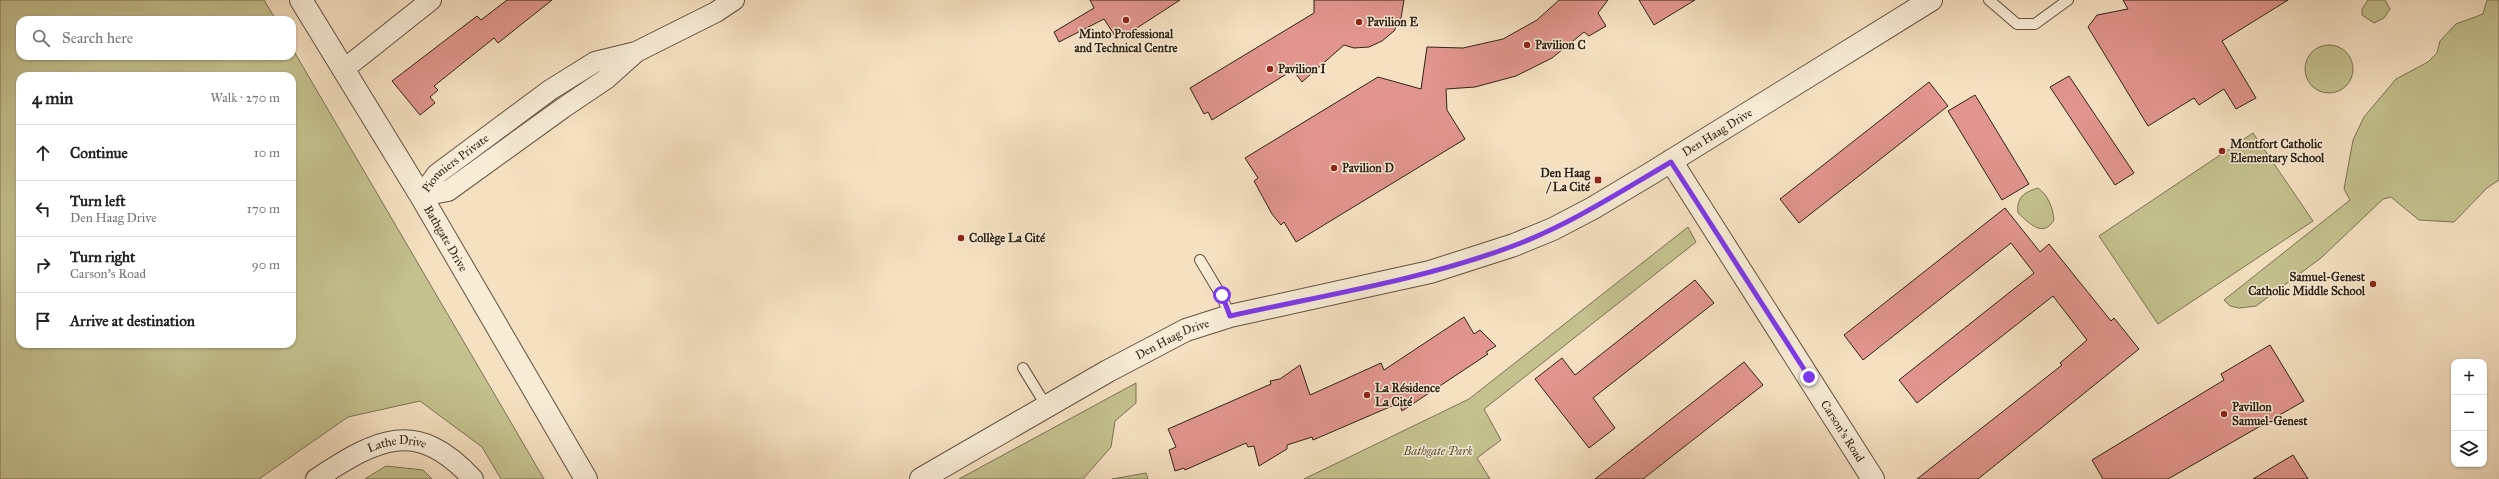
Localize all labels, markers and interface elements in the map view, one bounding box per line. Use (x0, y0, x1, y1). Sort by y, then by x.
marker: Minto Professional and Technical Centre (1121, 15, 1131, 25)
place label: Pavilion E (1367, 15, 1418, 29)
search box (16, 16, 296, 60)
marker: Pavilion E (1354, 17, 1364, 27)
icon: search (30, 27, 52, 49)
place label: Minto Professional and Technical Centre (1074, 27, 1178, 55)
text: Search here (62, 29, 133, 47)
place label: Pavilion C (1535, 38, 1586, 52)
marker: Pavilion C (1522, 40, 1532, 50)
place label: Pavilion I (1278, 62, 1326, 76)
marker: Pavilion I (1265, 64, 1275, 74)
text: 4 min (32, 88, 73, 109)
text: Walk · 270 m (211, 90, 280, 106)
street label: Den Haag Drive (1679, 105, 1755, 159)
street label: Pionniers Private (419, 131, 491, 195)
place label: Montfort Catholic Elementary School (2230, 137, 2325, 166)
icon: ahead (32, 142, 54, 164)
text: Continue (70, 144, 128, 162)
text: 10 m (254, 145, 280, 161)
marker: Montfort Catholic Elementary School (2217, 146, 2227, 156)
place label: Pavilion D (1342, 161, 1394, 175)
marker: Pavilion D (1329, 163, 1339, 173)
place label: Den Haag / La Cité (1540, 166, 1591, 194)
marker: Den Haag / La Cité (1593, 175, 1603, 185)
text: Turn left (70, 192, 126, 210)
icon: left (32, 198, 54, 220)
text: 170 m (247, 201, 280, 217)
street label: Bathgate Drive (421, 203, 471, 274)
text: Den Haag Drive (70, 210, 157, 226)
place label: Collège La Cité (969, 231, 1046, 246)
marker: Collège La Cité (956, 233, 966, 243)
text: Turn right (70, 248, 135, 266)
icon: right (32, 254, 54, 276)
text: 90 m (252, 257, 280, 273)
text: Carson's Road (70, 266, 146, 282)
place label: Samuel-Genest Catholic Middle School (2248, 270, 2366, 298)
marker: Samuel-Genest Catholic Middle School (2368, 279, 2378, 289)
route start (1213, 286, 1231, 304)
icon: arrive (32, 310, 54, 332)
text: Arrive at destination (70, 312, 195, 330)
street label: Den Haag Drive (1133, 316, 1211, 362)
map controls (2451, 359, 2487, 467)
button: + (2451, 359, 2487, 395)
route end (1800, 368, 1818, 386)
place label: La Résidence La Cité (1375, 381, 1440, 409)
marker: La Résidence La Cité (1362, 390, 1372, 400)
button: − (2451, 395, 2487, 431)
street label: Carson's Road (1818, 398, 1867, 465)
place label: Pavillon Samuel-Genest (2232, 400, 2308, 428)
marker: Pavillon Samuel-Genest (2219, 409, 2229, 419)
button: layers (2451, 431, 2487, 467)
street label: Lathe Drive (365, 433, 428, 455)
park label: Bathgate Park (1402, 444, 1473, 458)

